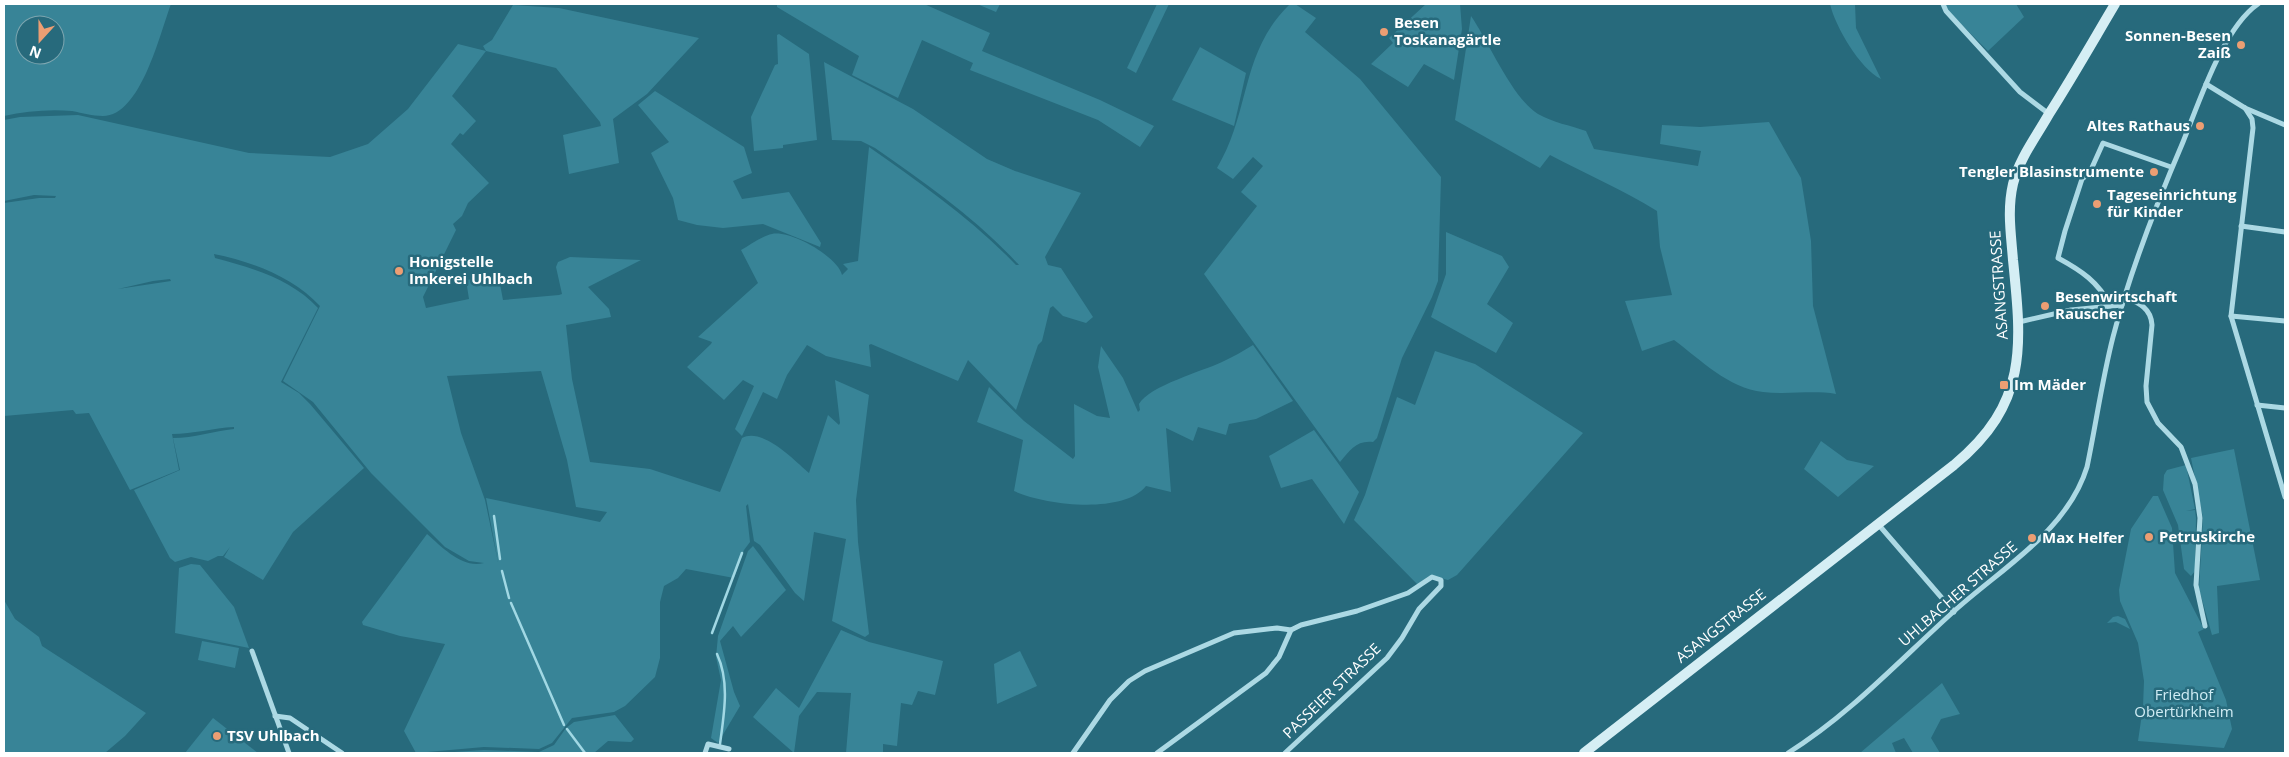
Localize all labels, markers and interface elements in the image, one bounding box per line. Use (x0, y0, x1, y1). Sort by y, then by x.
place label: Besen Toskanagärtle (1394, 12, 1501, 49)
north arrow (15, 15, 65, 65)
place label: Sonnen-Besen Zaiß (2125, 25, 2231, 62)
marker: Besen Toskanagärtle (1378, 26, 1390, 38)
marker: Sonnen-Besen Zaiß (2235, 39, 2247, 51)
text: N (26, 42, 44, 64)
place label: Altes Rathaus (2087, 115, 2190, 135)
marker: Altes Rathaus (2194, 120, 2206, 132)
place label: Tengler Blasinstrumente (1959, 161, 2144, 181)
marker: Tengler Blasinstrumente (2148, 166, 2160, 178)
place label: Tageseinrichtung für Kinder (2107, 184, 2237, 221)
marker: Tageseinrichtung für Kinder (2091, 198, 2103, 210)
street label: ASANGSTRASSE (1984, 230, 2012, 340)
place label: Honigstelle Imkerei Uhlbach (409, 251, 533, 288)
marker: Honigstelle Imkerei Uhlbach (393, 265, 405, 277)
place label: Besenwirtschaft Rauscher (2055, 286, 2178, 323)
marker: Besenwirtschaft Rauscher (2039, 300, 2051, 312)
place label: Im Mäder (2014, 374, 2086, 394)
marker: Im Mäder (1998, 379, 2010, 391)
place label: Petruskirche (2159, 526, 2255, 546)
place label: Max Helfer (2042, 527, 2124, 547)
marker: Petruskirche (2143, 531, 2155, 543)
marker: Max Helfer (2026, 532, 2038, 544)
street label: UHLBACHER STRASSE (1894, 536, 2021, 650)
street label: ASANGSTRASSE (1671, 584, 1770, 667)
street label: PASSEIER STRASSE (1278, 638, 1385, 742)
park label: Friedhof Obertürkheim (2134, 684, 2234, 721)
place label: TSV Uhlbach (227, 725, 320, 745)
marker: TSV Uhlbach (211, 730, 223, 742)

